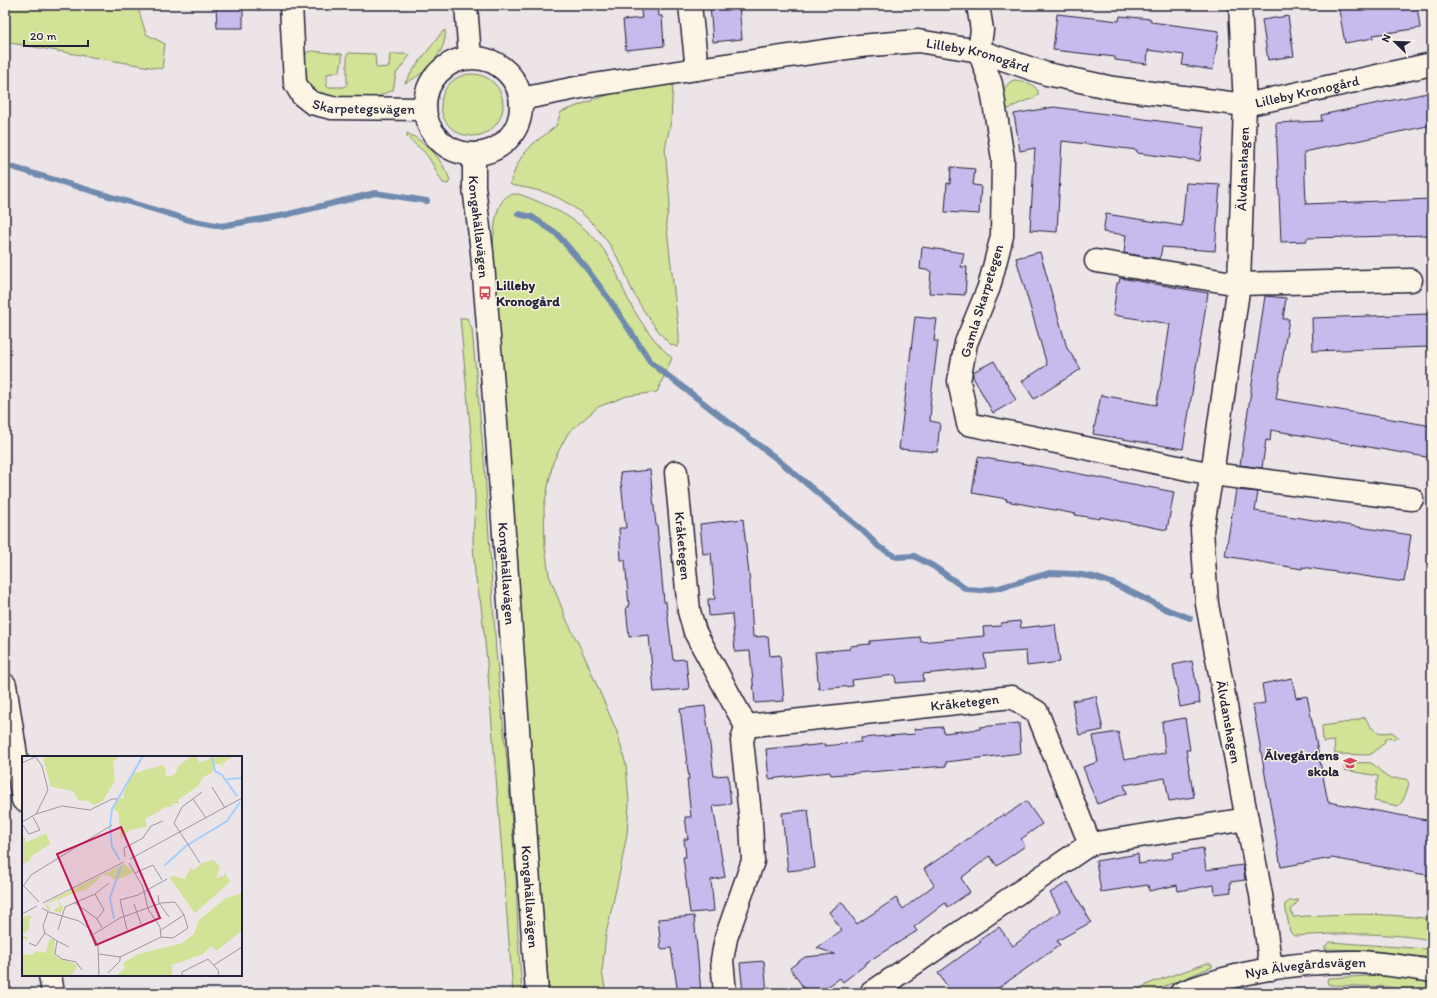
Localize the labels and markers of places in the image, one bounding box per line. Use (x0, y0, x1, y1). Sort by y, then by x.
place label: Lilleby Kronogård (496, 277, 560, 310)
bus stop icon: Lilleby Kronogård (477, 285, 493, 301)
place label: Älvegårdens skola (1264, 747, 1339, 780)
school or university icon: Älvegårdens skola (1342, 755, 1358, 771)

